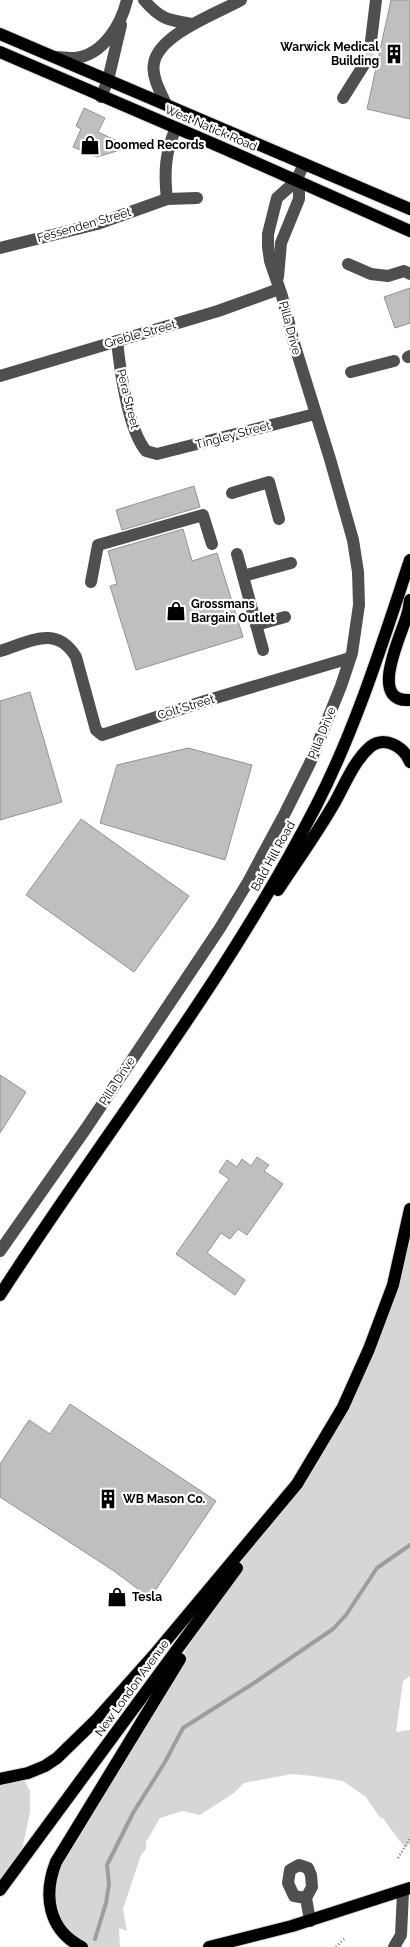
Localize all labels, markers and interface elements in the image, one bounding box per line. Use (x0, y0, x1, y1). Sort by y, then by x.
place label: Warwick Medical Building (280, 40, 379, 68)
building icon: Warwick Medical Building (383, 43, 405, 65)
street label: West Natick Road (163, 102, 259, 154)
shop icon: Doomed Records (79, 134, 101, 156)
place label: Doomed Records (105, 138, 204, 152)
street label: Fessenden Street (35, 205, 133, 245)
street label: Pilla Drive (276, 300, 304, 356)
street label: Greble Street (103, 317, 177, 351)
street label: Pera Street (114, 367, 142, 431)
street label: Tingley Street (194, 418, 272, 452)
place label: Grossmans Bargain Outlet (191, 597, 275, 625)
shop icon: Grossmans Bargain Outlet (165, 600, 187, 622)
street label: Colt Street (156, 692, 216, 722)
street label: Pilla Drive (305, 705, 339, 761)
street label: Bald Hill Road (248, 819, 298, 893)
street label: Pilla Drive (96, 1054, 138, 1108)
building icon: WB Mason Co. (97, 1488, 119, 1510)
place label: WB Mason Co. (123, 1492, 206, 1506)
shop icon: Tesla (106, 1586, 128, 1608)
place label: Tesla (132, 1590, 162, 1604)
street label: New London Avenue (92, 1637, 172, 1739)

